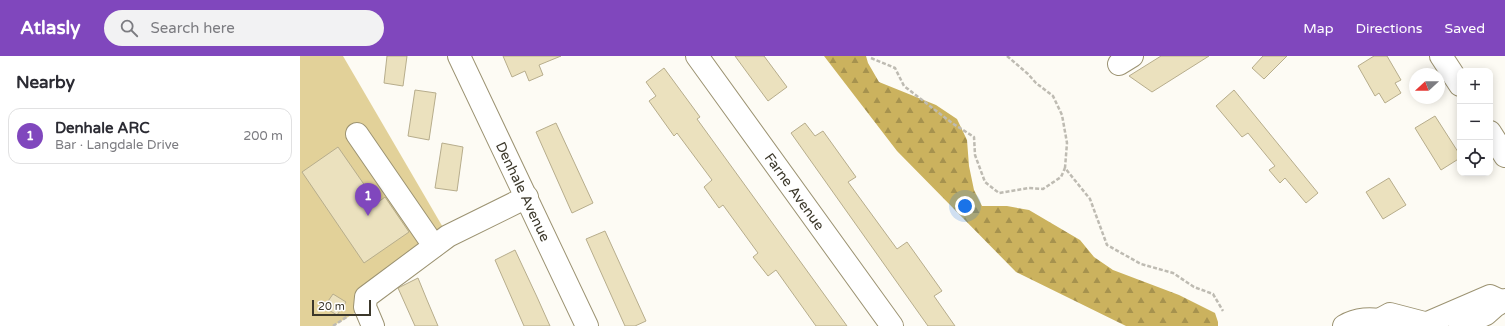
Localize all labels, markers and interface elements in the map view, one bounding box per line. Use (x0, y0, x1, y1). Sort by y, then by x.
search box (104, 10, 384, 46)
text: Atlasly (20, 17, 80, 39)
icon: search (118, 17, 140, 39)
text: Search here (150, 19, 235, 37)
text: Map (1303, 20, 1334, 37)
text: Directions (1356, 20, 1423, 37)
text: Saved (1445, 20, 1485, 37)
north arrow (1409, 68, 1445, 104)
map controls (1457, 68, 1493, 176)
button: + (1457, 68, 1493, 104)
text: Nearby (16, 72, 75, 93)
button: − (1457, 104, 1493, 140)
text: Denhale ARC (55, 119, 150, 137)
text: 1 (26, 128, 34, 144)
text: 200 m (243, 128, 283, 144)
text: Bar · Langdale Drive (55, 137, 179, 153)
street label: Denhale Avenue (492, 139, 554, 244)
button: locate (1457, 140, 1493, 176)
street label: Farne Avenue (761, 150, 828, 234)
pin: 1 (355, 183, 381, 216)
your location (955, 196, 975, 216)
scale bar (312, 298, 371, 317)
text: 20 m (318, 300, 345, 313)

